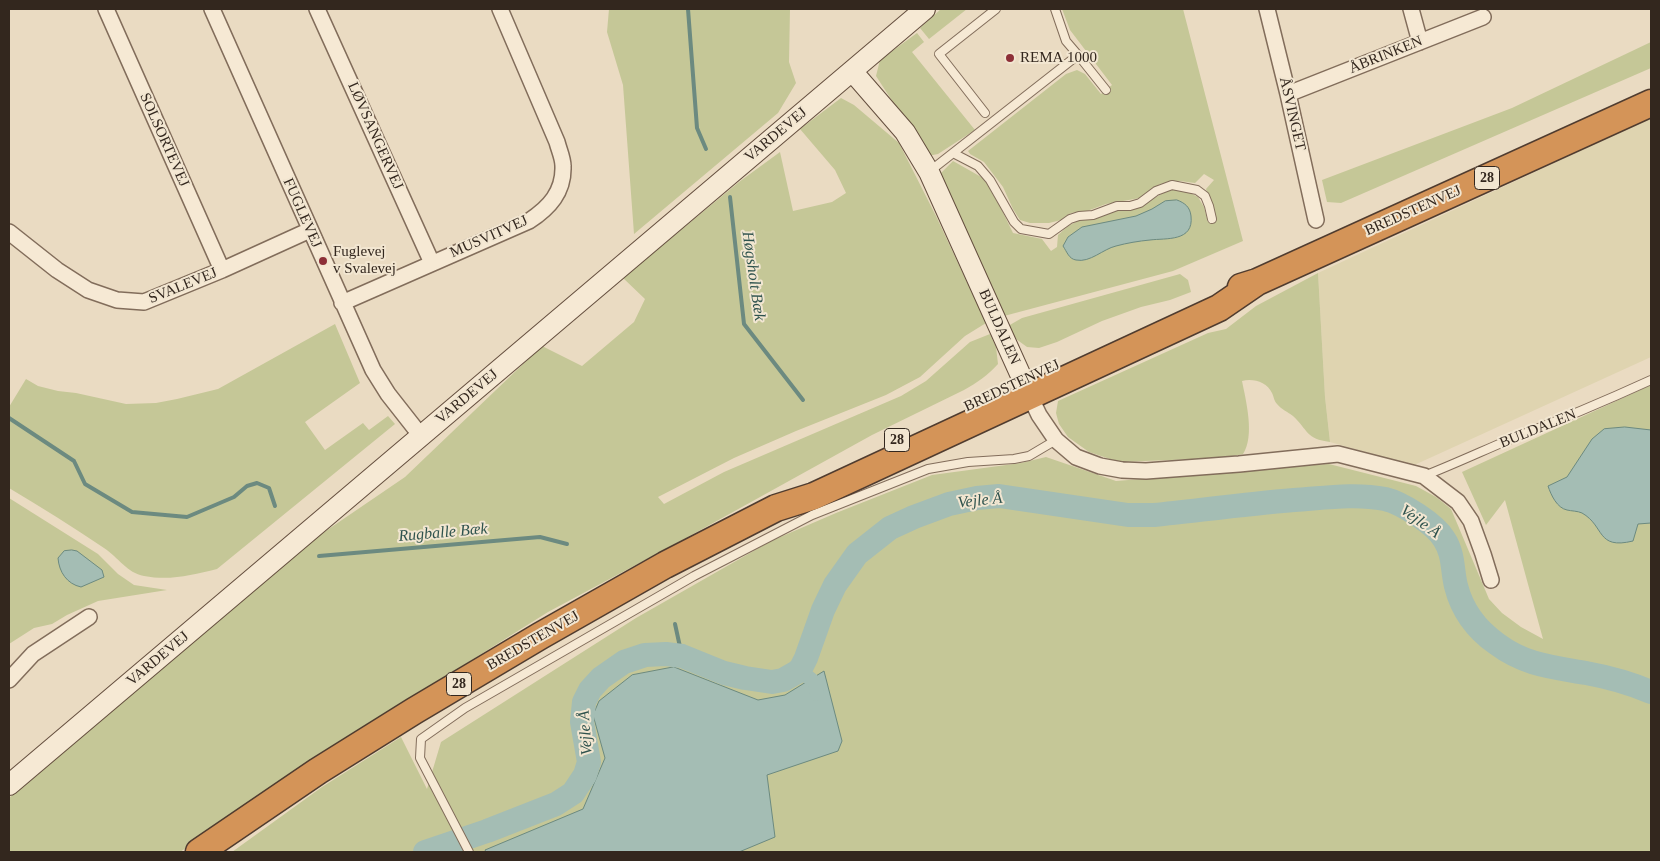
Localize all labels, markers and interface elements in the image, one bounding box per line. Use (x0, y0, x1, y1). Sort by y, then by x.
street label: ÅBRINKEN (1347, 32, 1425, 78)
place label: REMA 1000 (1020, 49, 1097, 67)
marker: REMA 1000 (1004, 52, 1016, 64)
street label: ÅSVINGET (1275, 75, 1309, 153)
street label: LØVSANGERVEJ (343, 80, 407, 192)
street label: SOLSORTEVEJ (135, 90, 193, 190)
street label: VARDEVEJ (741, 104, 811, 166)
road number: 28 (1474, 167, 1500, 190)
street label: FUGLEVEJ (279, 175, 325, 251)
street label: BREDSTENVEJ (1362, 182, 1464, 240)
street label: MUSVITVEJ (447, 212, 531, 262)
water label: Høgsholt Bæk (737, 230, 769, 322)
place label: Fuglevej v Svalevej (333, 243, 396, 278)
marker: Fuglevej v Svalevej (317, 255, 329, 267)
street label: SVALEVEJ (146, 264, 220, 308)
street label: BULDALEN (974, 286, 1024, 368)
street label: BREDSTENVEJ (961, 356, 1063, 416)
street label: VARDEVEJ (432, 366, 502, 428)
street label: BULDALEN (1497, 406, 1579, 452)
road number: 28 (884, 428, 910, 452)
water label: Vejle Å (957, 489, 1003, 513)
water label: Vejle Å (1396, 501, 1444, 543)
water label: Rugballe Bæk (398, 520, 488, 546)
street label: BREDSTENVEJ (484, 607, 582, 675)
street label: VARDEVEJ (123, 628, 193, 690)
road number: 28 (446, 672, 472, 696)
water label: Vejle Å (575, 710, 597, 756)

